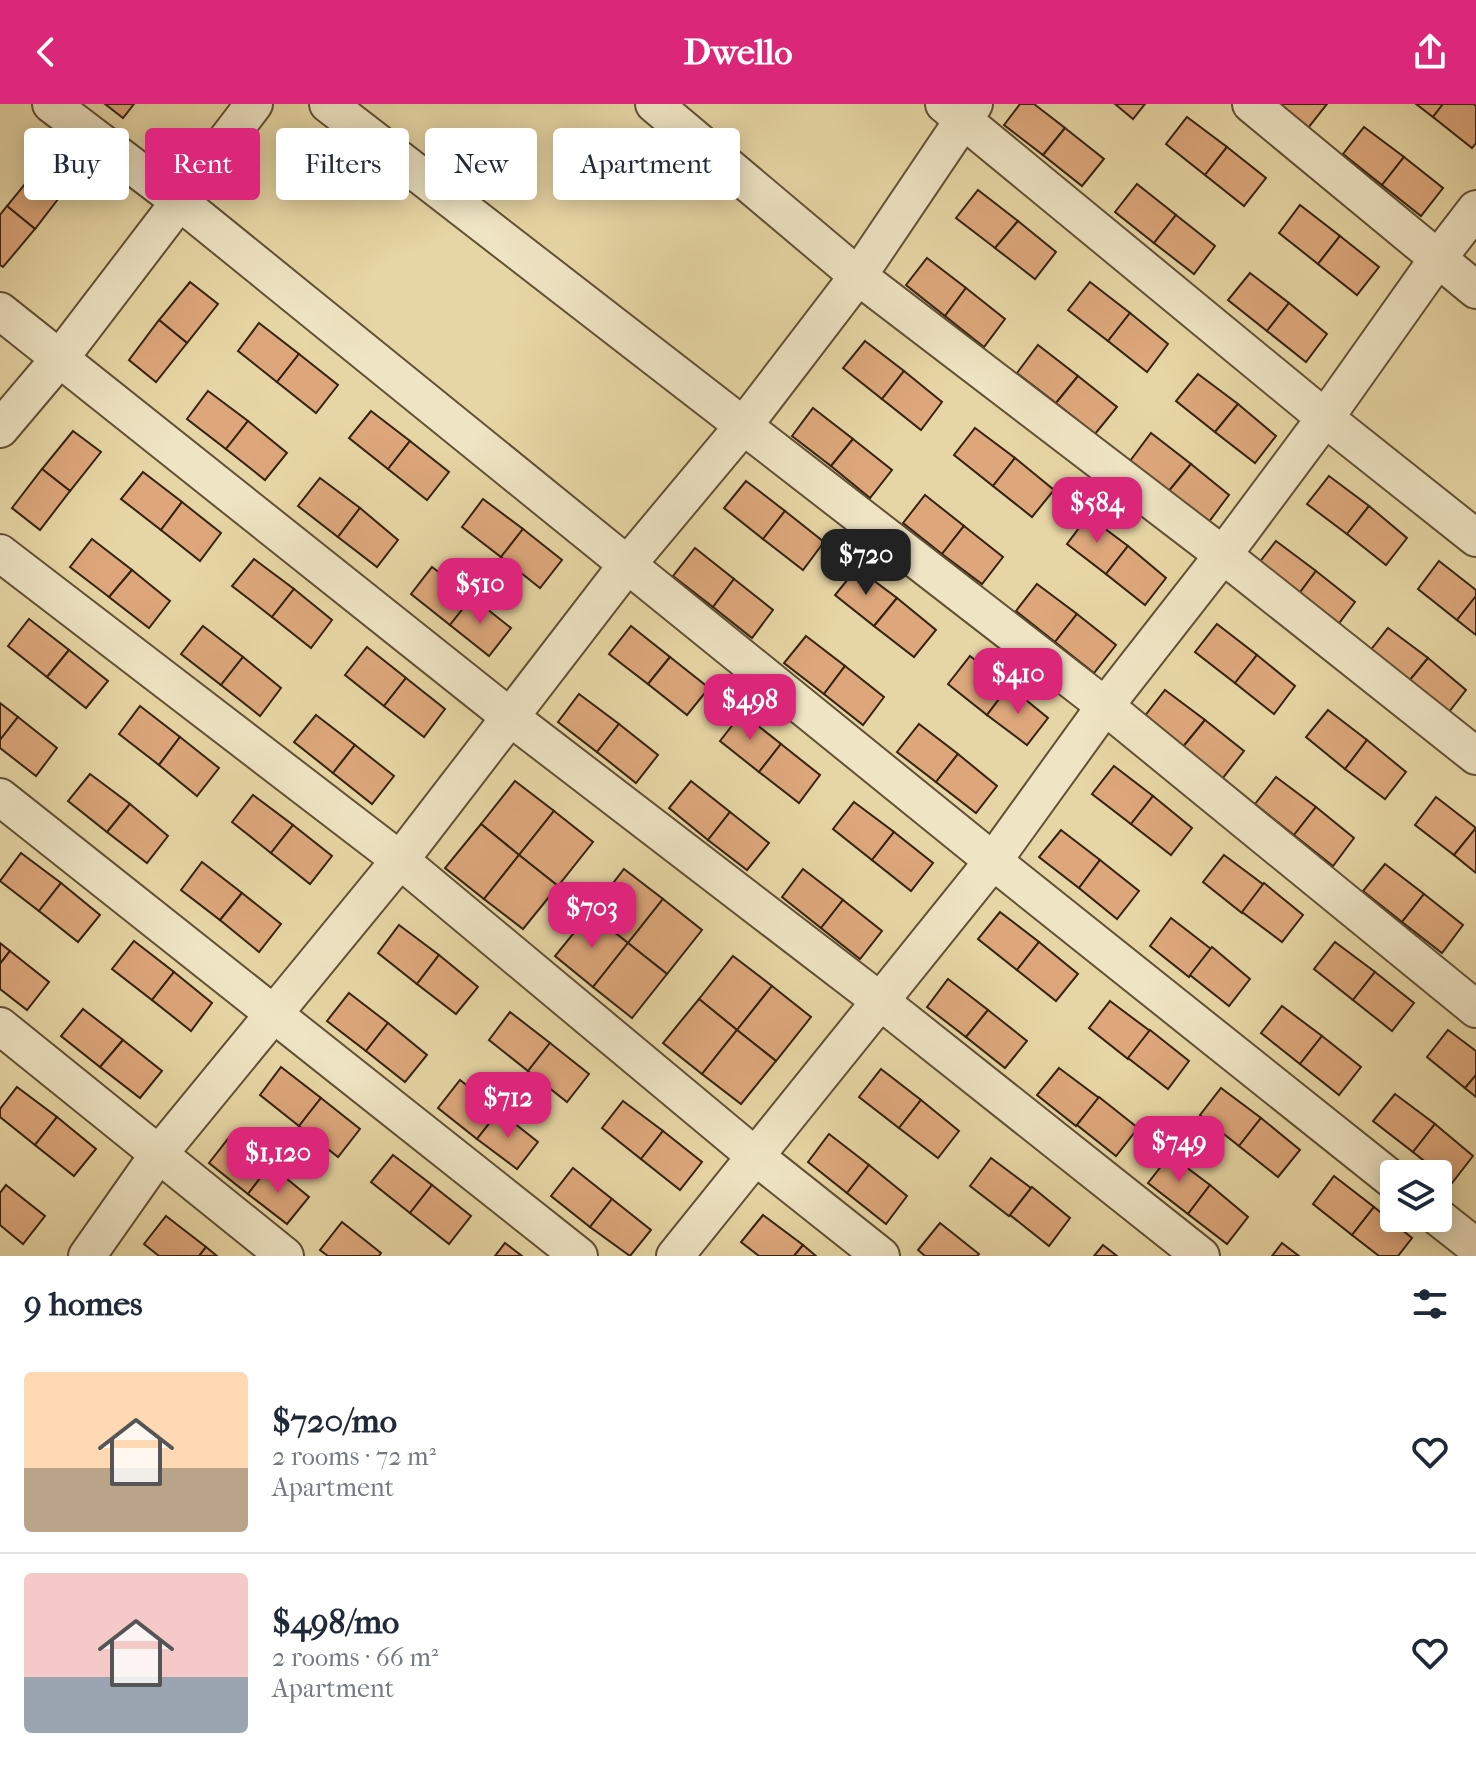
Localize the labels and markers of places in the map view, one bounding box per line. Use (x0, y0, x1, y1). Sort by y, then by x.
pin: $584 (1050, 477, 1144, 545)
pin: $720 (819, 529, 913, 597)
pin: $510 (433, 558, 527, 626)
pin: $410 (971, 648, 1065, 716)
pin: $498 (703, 674, 797, 742)
pin: $703 (545, 882, 639, 950)
pin: $712 (461, 1072, 555, 1140)
pin: $749 (1132, 1116, 1226, 1184)
pin: $1,120 (213, 1127, 343, 1195)

